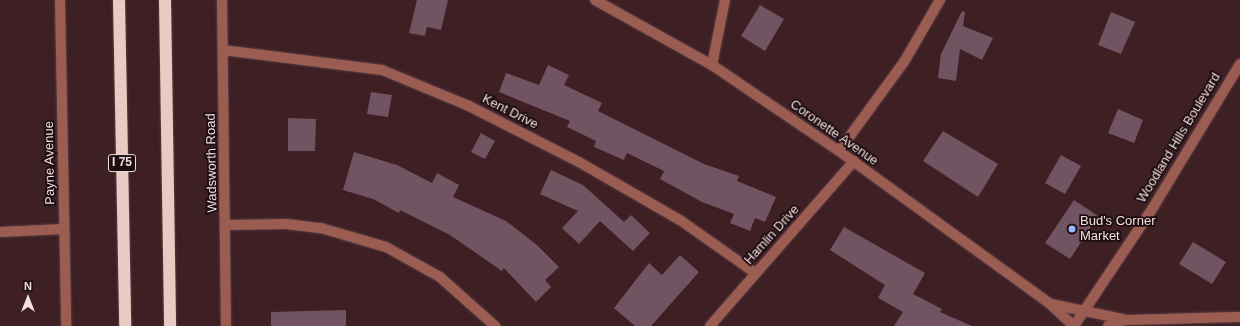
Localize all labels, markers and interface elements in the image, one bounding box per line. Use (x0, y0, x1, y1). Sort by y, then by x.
street label: Woodland Hills Boulevard (1134, 70, 1224, 206)
street label: Kent Drive (479, 91, 541, 133)
street label: Coronette Avenue (787, 97, 881, 169)
street label: Wadsworth Road (203, 113, 221, 213)
street label: Payne Avenue (41, 121, 59, 205)
road number: I 75 (107, 153, 137, 173)
street label: Hamlin Drive (741, 202, 803, 268)
place label: Bud's Corner Market (1080, 214, 1155, 245)
marker: Bud's Corner Market (1067, 224, 1077, 234)
north arrow (8, 278, 48, 318)
text: N (24, 280, 32, 292)

